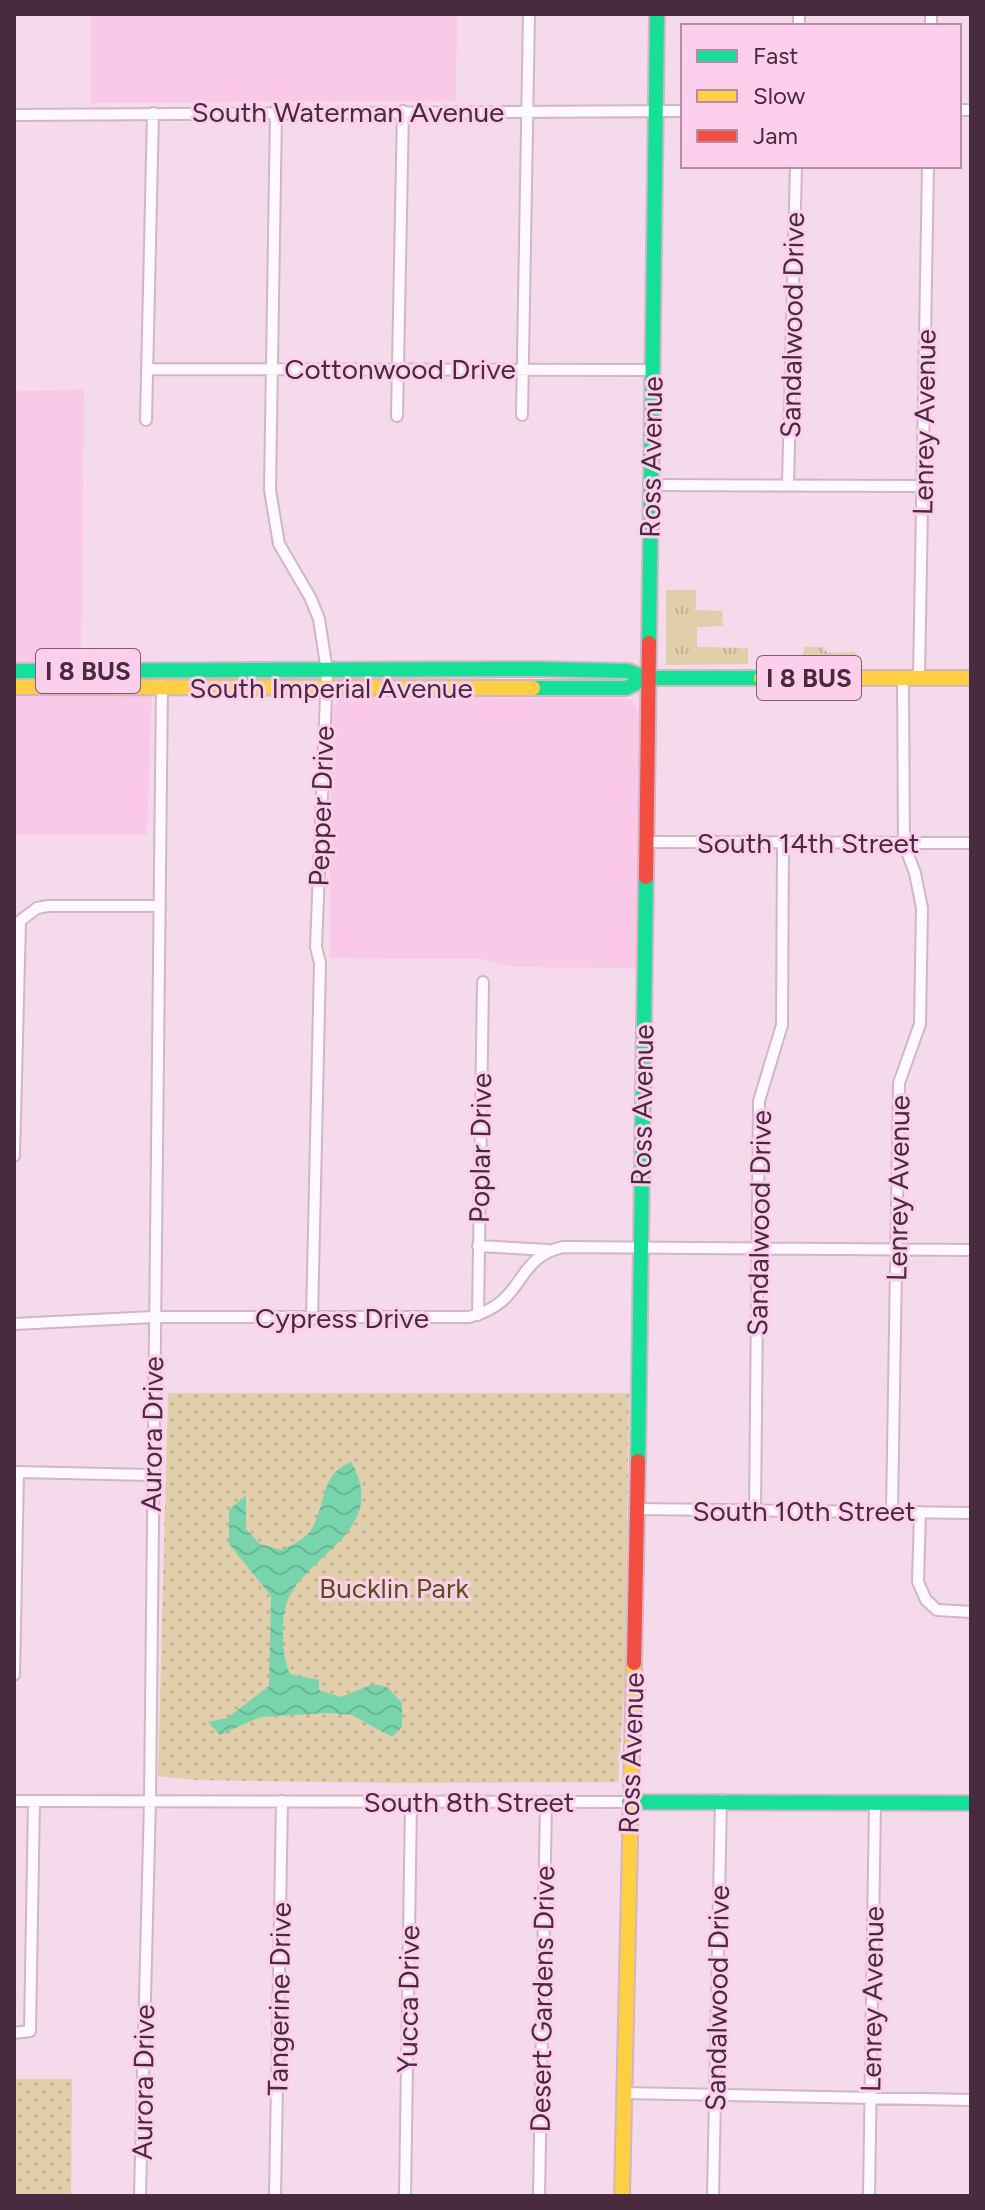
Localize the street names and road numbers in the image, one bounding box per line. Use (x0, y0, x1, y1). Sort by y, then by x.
street label: South Waterman Avenue (192, 95, 504, 129)
street label: Sandalwood Drive (773, 212, 811, 438)
street label: Lenrey Avenue (905, 329, 943, 515)
street label: Cottonwood Drive (284, 352, 516, 386)
street label: Ross Avenue (633, 376, 669, 538)
road number: I 8 BUS (36, 649, 140, 693)
road number: I 8 BUS (757, 656, 861, 700)
street label: South Imperial Avenue (189, 671, 473, 705)
street label: Pepper Drive (301, 725, 341, 887)
street label: South 14th Street (697, 826, 919, 860)
street label: Ross Avenue (624, 1024, 660, 1186)
street label: Poplar Drive (462, 1073, 498, 1223)
street label: Lenrey Avenue (879, 1095, 917, 1281)
street label: Sandalwood Drive (740, 1110, 778, 1336)
street label: Cypress Drive (255, 1301, 429, 1335)
street label: Aurora Drive (134, 1356, 170, 1512)
street label: South 10th Street (692, 1494, 916, 1528)
street label: Ross Avenue (611, 1672, 651, 1834)
street label: South 8th Street (364, 1785, 574, 1819)
street label: Desert Gardens Drive (523, 1865, 561, 2133)
street label: Sandalwood Drive (698, 1885, 736, 2111)
street label: Tangerine Drive (260, 1902, 298, 2096)
street label: Lenrey Avenue (853, 1906, 891, 2092)
street label: Yucca Drive (390, 1925, 426, 2073)
street label: Aurora Drive (125, 2004, 161, 2160)

